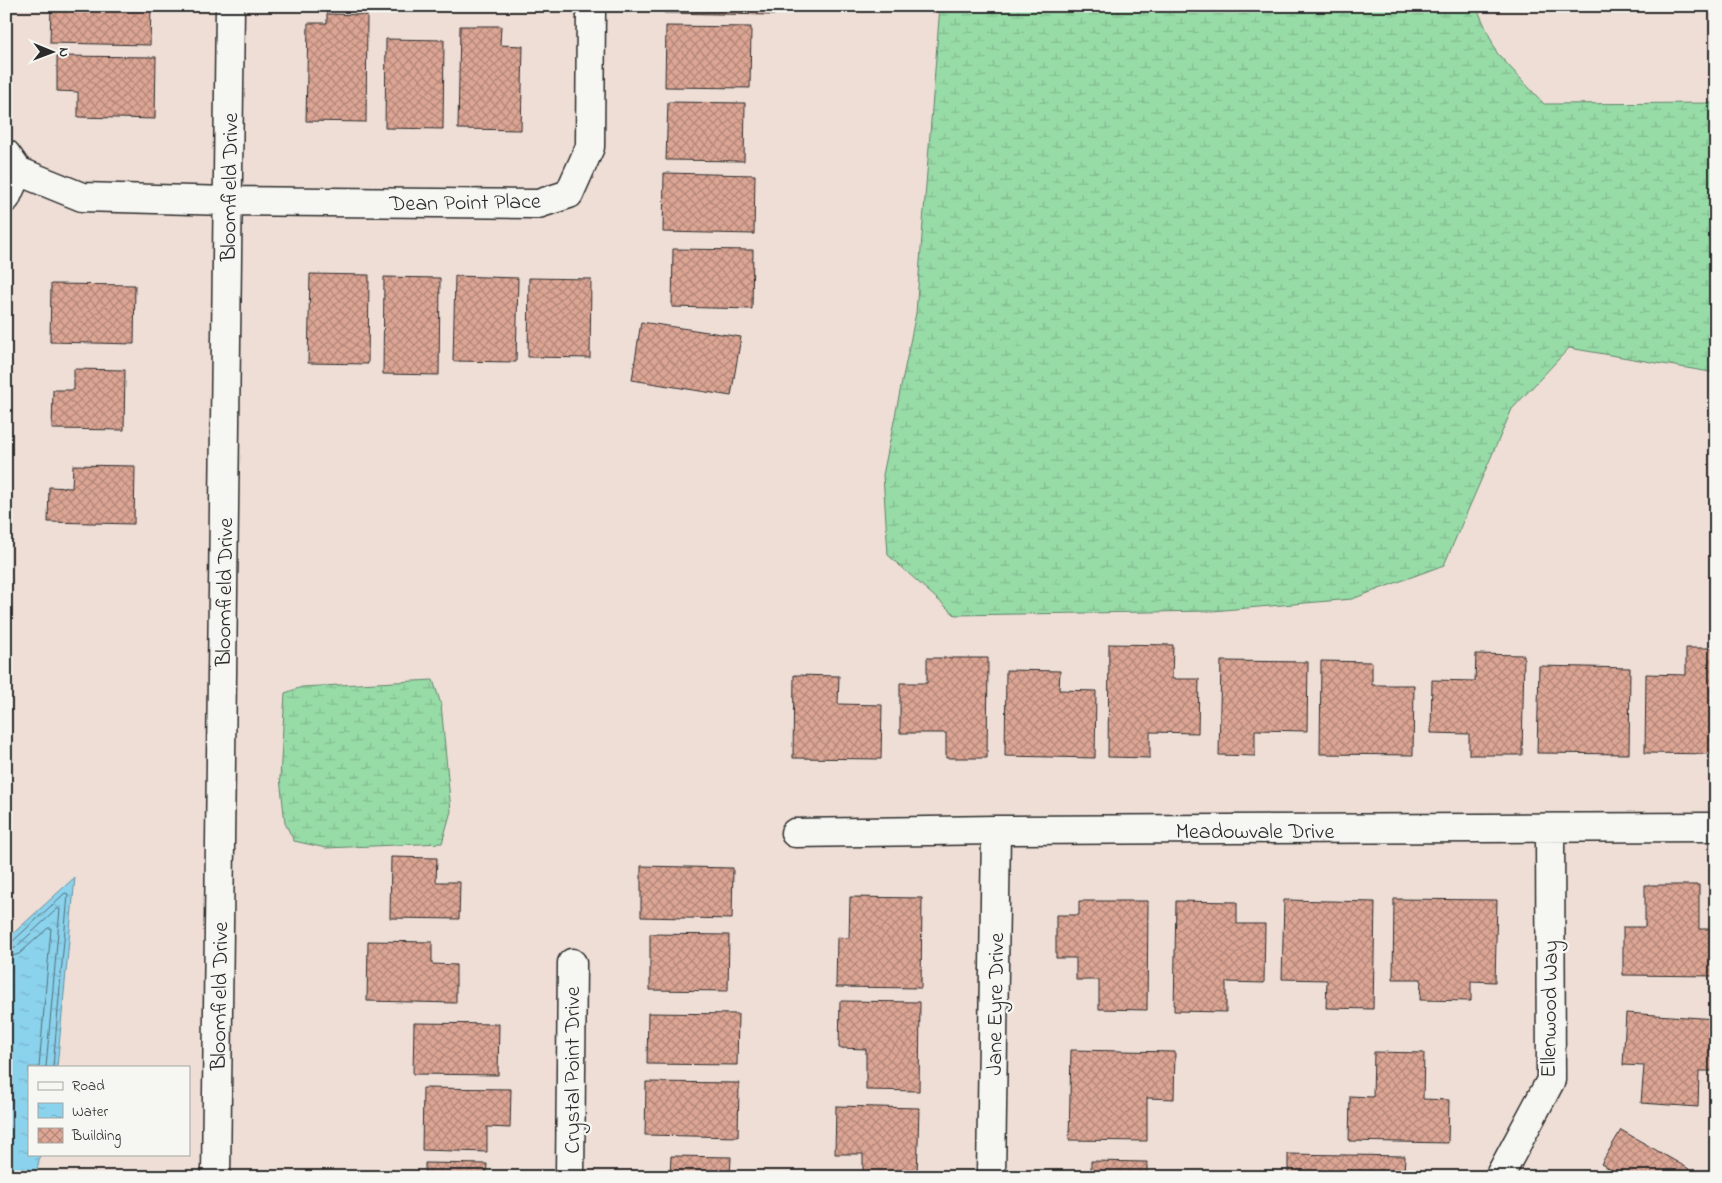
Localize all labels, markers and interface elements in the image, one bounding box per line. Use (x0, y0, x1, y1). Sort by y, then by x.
north arrow (28, 28, 78, 78)
text: N (53, 47, 74, 57)
street label: Bloomfield Drive (214, 112, 248, 263)
street label: Dean Point Place (388, 187, 541, 221)
street label: Bloomfield Drive (209, 517, 243, 668)
street label: Meadowvale Drive (1176, 817, 1334, 849)
street label: Bloomfield Drive (204, 921, 238, 1072)
street label: Jane Eyre Drive (980, 932, 1015, 1076)
street label: Ellenwood Way (1534, 940, 1569, 1078)
street label: Crystal Point Drive (558, 986, 591, 1154)
legend (28, 1066, 190, 1156)
text: Road (72, 1075, 105, 1097)
text: Water (72, 1101, 108, 1123)
text: Building (71, 1125, 121, 1148)

